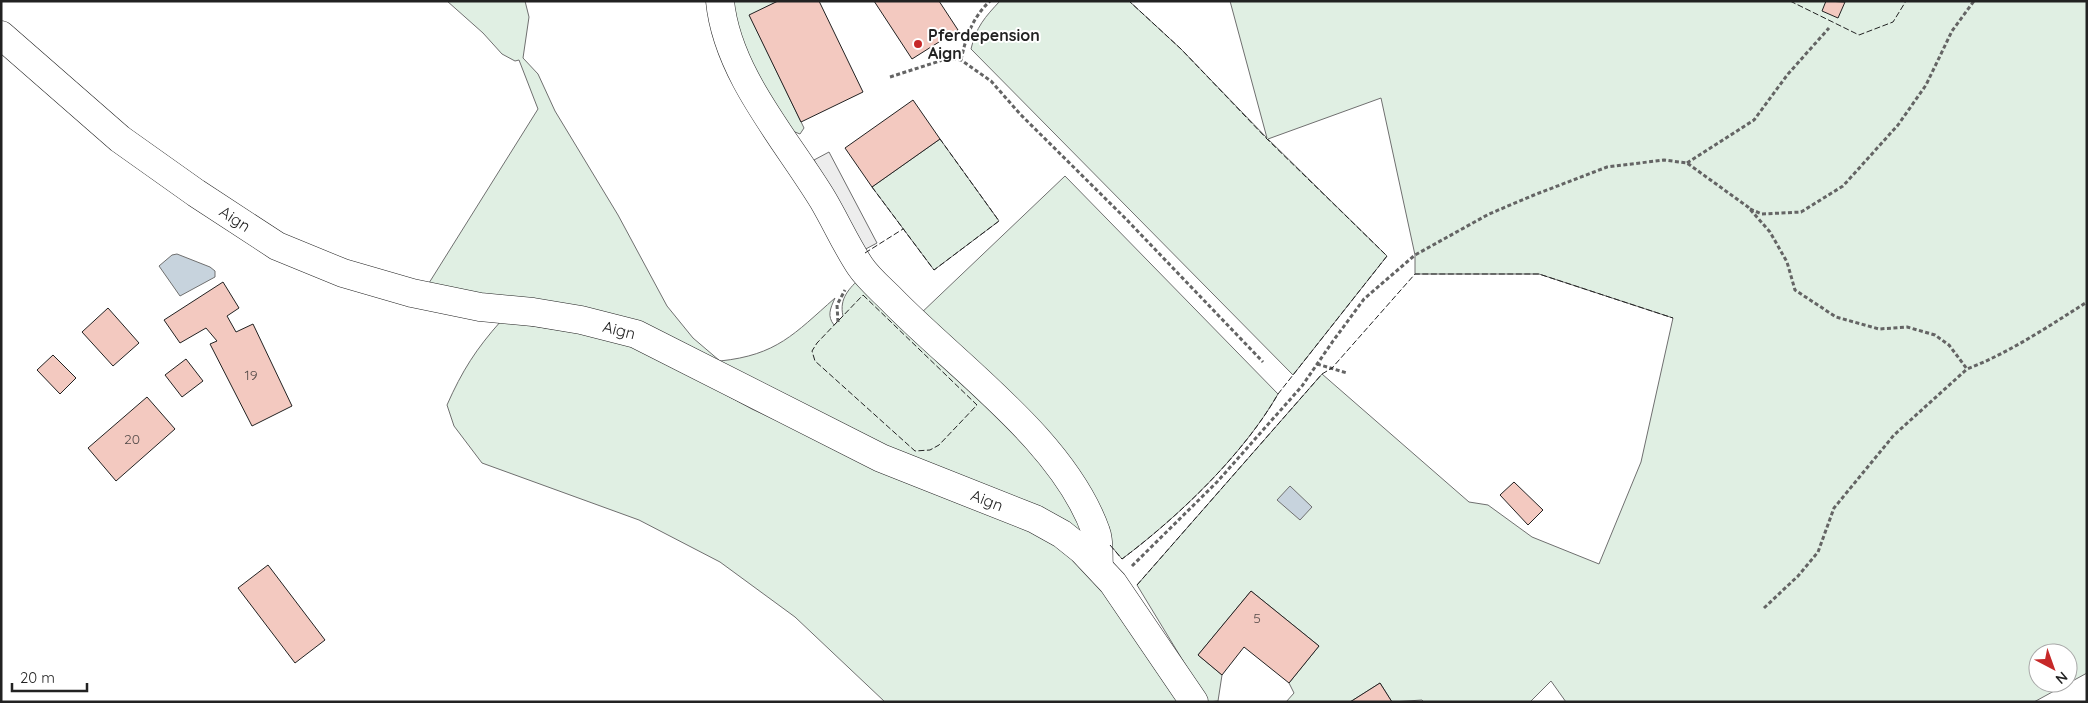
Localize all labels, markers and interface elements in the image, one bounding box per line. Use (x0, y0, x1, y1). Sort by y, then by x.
place label: Pferdepension Aign (928, 25, 1040, 63)
marker: Pferdepension Aign (912, 38, 924, 50)
street label: Aign (216, 201, 254, 236)
street label: Aign (601, 316, 638, 343)
house number: 19 (245, 366, 258, 384)
house number: 20 (124, 430, 140, 448)
street label: Aign (968, 485, 1006, 515)
house number: 5 (1253, 609, 1261, 627)
north arrow (2028, 643, 2078, 693)
scale bar (12, 660, 88, 692)
text: 20 m (20, 668, 55, 687)
text: N (2052, 668, 2071, 688)

